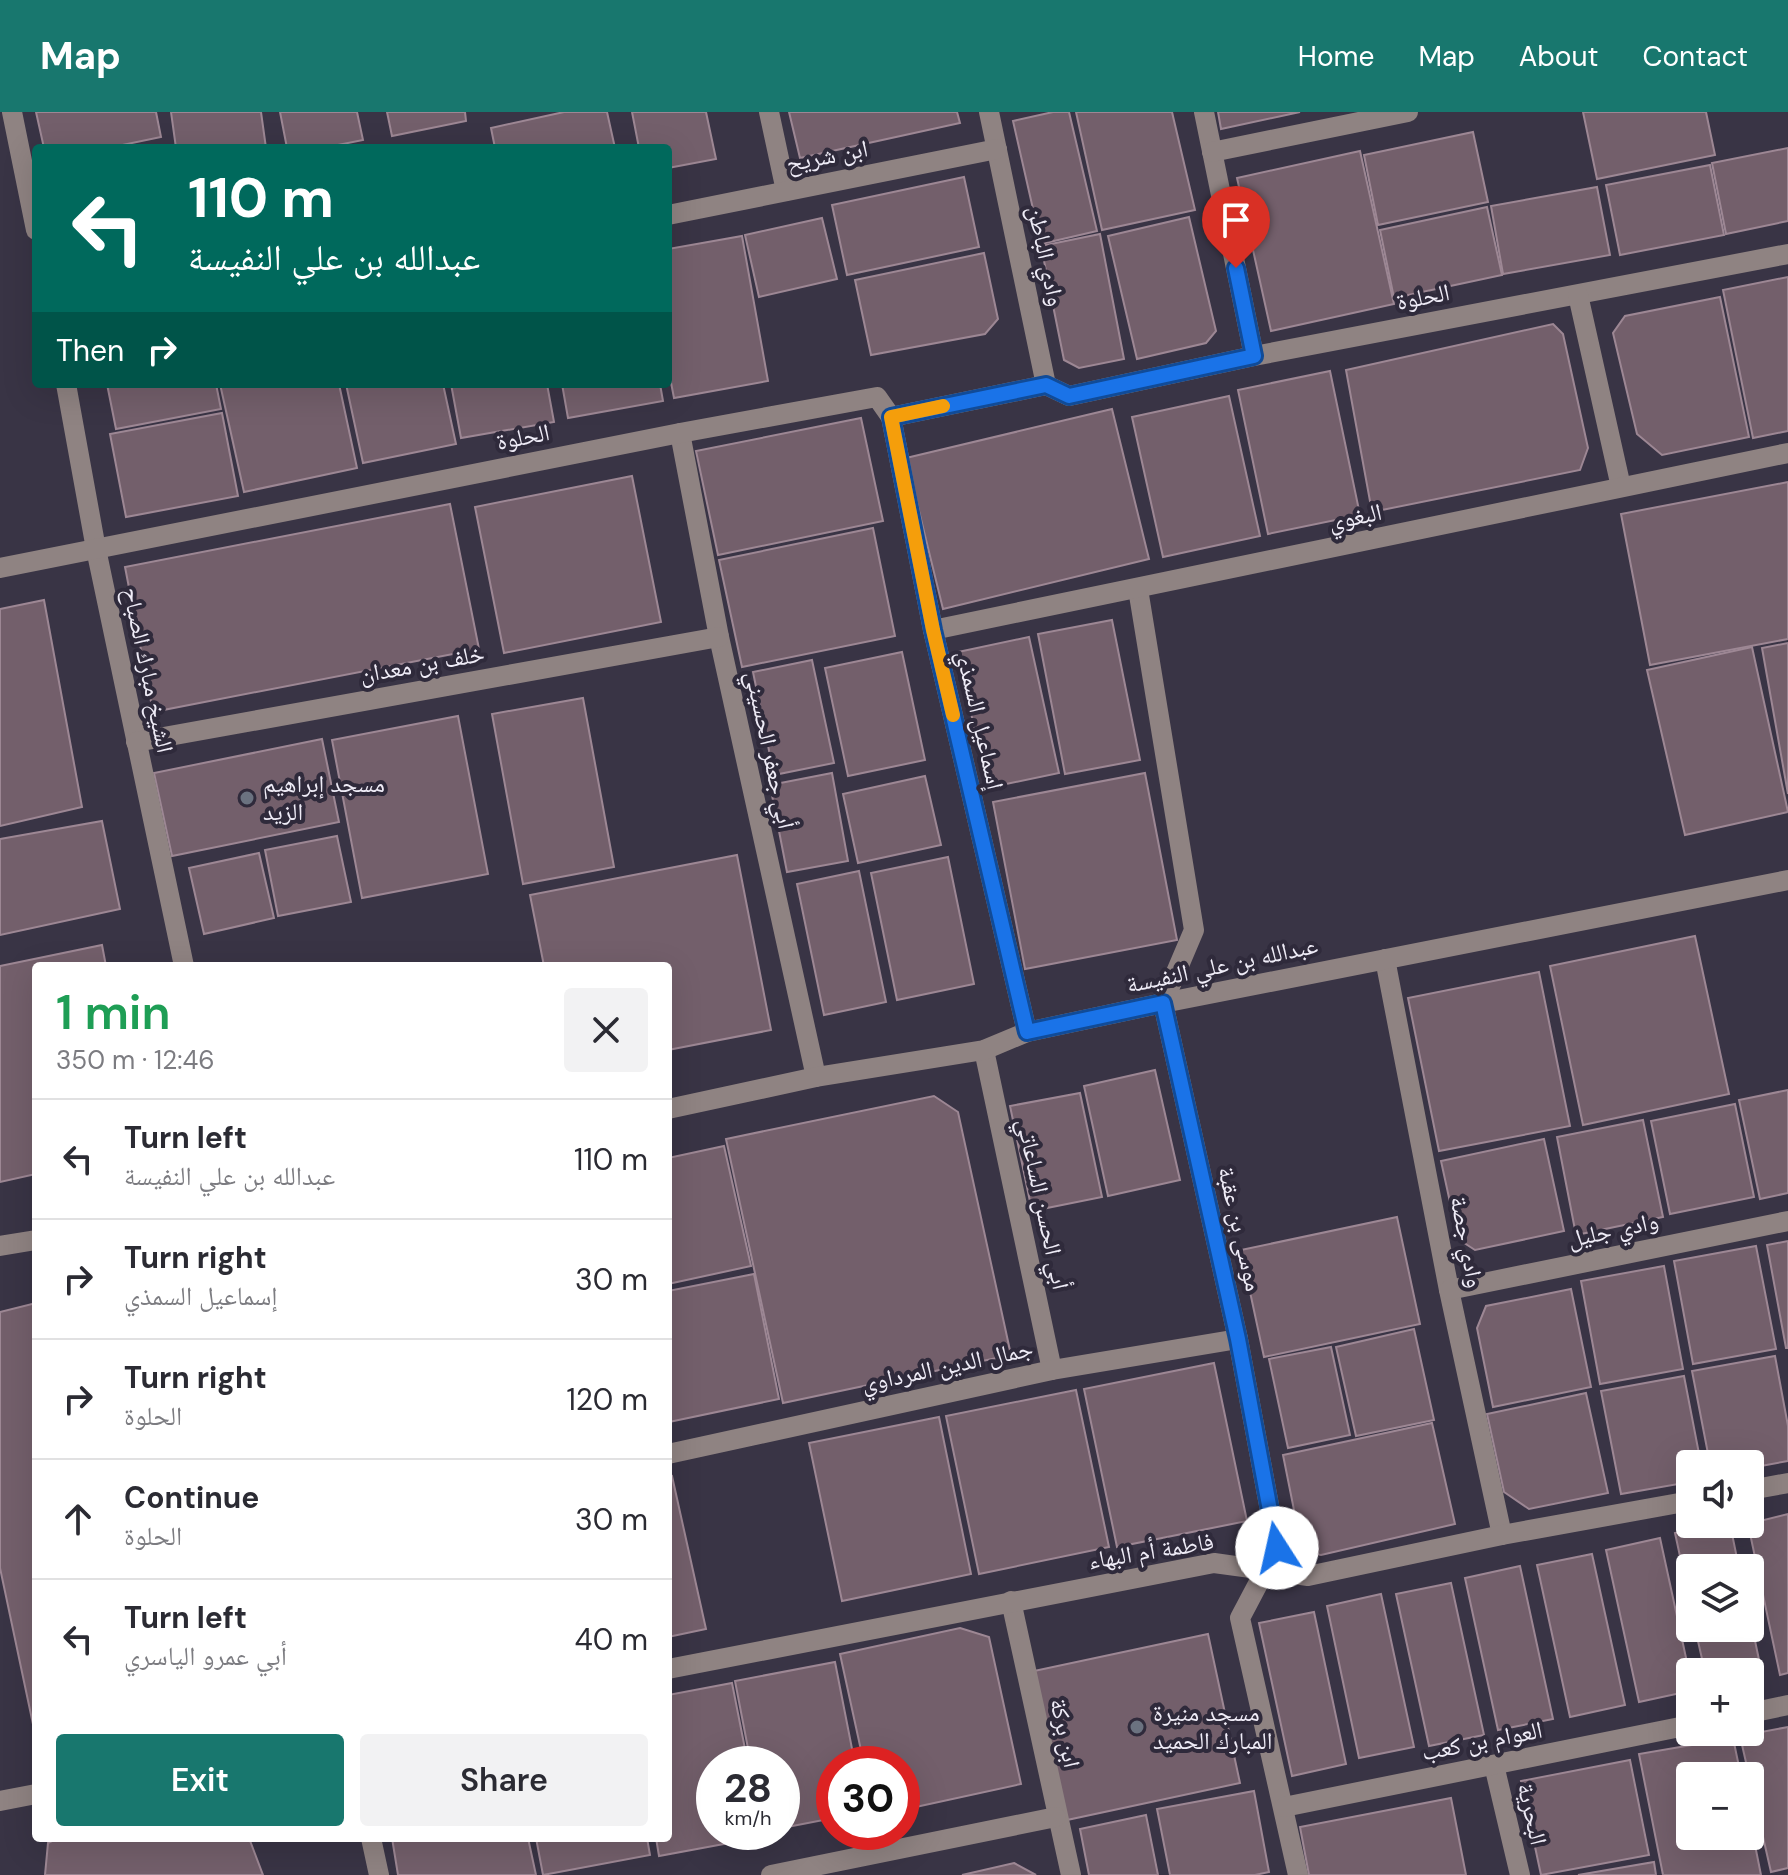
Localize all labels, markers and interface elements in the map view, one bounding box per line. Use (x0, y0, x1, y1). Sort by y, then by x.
text: Map (40, 31, 121, 81)
text: Home (1298, 38, 1374, 75)
text: Map (1418, 38, 1475, 75)
text: About (1519, 38, 1598, 75)
text: Contact (1642, 38, 1748, 75)
street label: ابن شريح (783, 132, 870, 179)
text: 110 m (188, 161, 334, 234)
icon: left (56, 176, 160, 280)
pin (1202, 186, 1270, 268)
icon: arrive (1214, 198, 1258, 242)
street label: وادي الباطن (1017, 203, 1072, 310)
text: عبدالله بن علي النفيسة (188, 234, 480, 281)
street label: الحلوة (1394, 276, 1452, 317)
icon: right (140, 328, 184, 372)
text: Then (56, 331, 124, 370)
street label: الحلوة (494, 416, 552, 457)
street label: البغوي (1325, 496, 1385, 541)
street label: الشيخ مبارك الصباح (116, 584, 181, 756)
street label: خلف بن معدان (357, 637, 487, 690)
street label: إسماعيل السمذي (945, 647, 1012, 793)
street label: أبي جعفر الحسيني (735, 668, 802, 833)
place label: مسجد إبراهيم الزيد (263, 768, 385, 827)
marker: مسجد إبراهيم الزيد (238, 789, 256, 807)
street label: عبدالله بن علي النفيسة (1123, 929, 1321, 1004)
text: 1 min (56, 981, 171, 1044)
button: close (564, 988, 648, 1072)
text: 350 m · 12:46 (56, 1043, 215, 1077)
street label: أبي الحسن الساعاتي (1006, 1116, 1077, 1293)
text: Turn left (124, 1118, 247, 1157)
icon: left (56, 1137, 100, 1181)
text: 110 m (574, 1140, 648, 1179)
text: عبدالله بن علي النفيسة (124, 1159, 335, 1193)
street label: موسى بن عقبة (1211, 1163, 1270, 1294)
street label: وادي جصة (1439, 1193, 1492, 1291)
street label: وادي جليل (1565, 1205, 1662, 1258)
text: Turn right (124, 1238, 267, 1277)
icon: right (56, 1257, 100, 1301)
text: 30 m (575, 1260, 648, 1299)
text: إسماعيل السمذي (124, 1279, 277, 1313)
street label: جمال الدين المرداوي (858, 1332, 1036, 1403)
text: Turn right (124, 1358, 267, 1397)
icon: right (56, 1377, 100, 1421)
text: 120 m (566, 1380, 648, 1419)
text: الحلوة (124, 1399, 182, 1433)
map controls (1676, 1450, 1764, 1850)
button: sound (1676, 1450, 1764, 1538)
text: Continue (124, 1478, 259, 1517)
icon: ahead (56, 1497, 100, 1541)
text: 30 m (575, 1500, 648, 1539)
position arrow (1235, 1506, 1319, 1590)
text: الحلوة (124, 1519, 182, 1553)
street label: فاطمة أم البهاء (1086, 1525, 1216, 1577)
button: layers (1676, 1554, 1764, 1642)
text: Turn left (124, 1598, 247, 1637)
icon: left (56, 1617, 100, 1661)
text: 40 m (575, 1620, 648, 1659)
text: أبي عمرو الياسري (124, 1639, 287, 1673)
button: + (1676, 1658, 1764, 1746)
street label: ابن بركة (1043, 1696, 1088, 1770)
place label: مسجد منيرة المبارك الحميد (1153, 1697, 1273, 1756)
street label: العوام بن كعب (1419, 1714, 1545, 1768)
marker: مسجد منيرة المبارك الحميد (1128, 1718, 1146, 1736)
button: Exit (56, 1734, 344, 1826)
button: Share (360, 1734, 648, 1826)
speed limit sign: 30 (816, 1746, 920, 1850)
text: 28 (724, 1762, 772, 1814)
button: − (1676, 1762, 1764, 1850)
street label: البحرية (1510, 1780, 1555, 1848)
text: km/h (724, 1805, 772, 1831)

